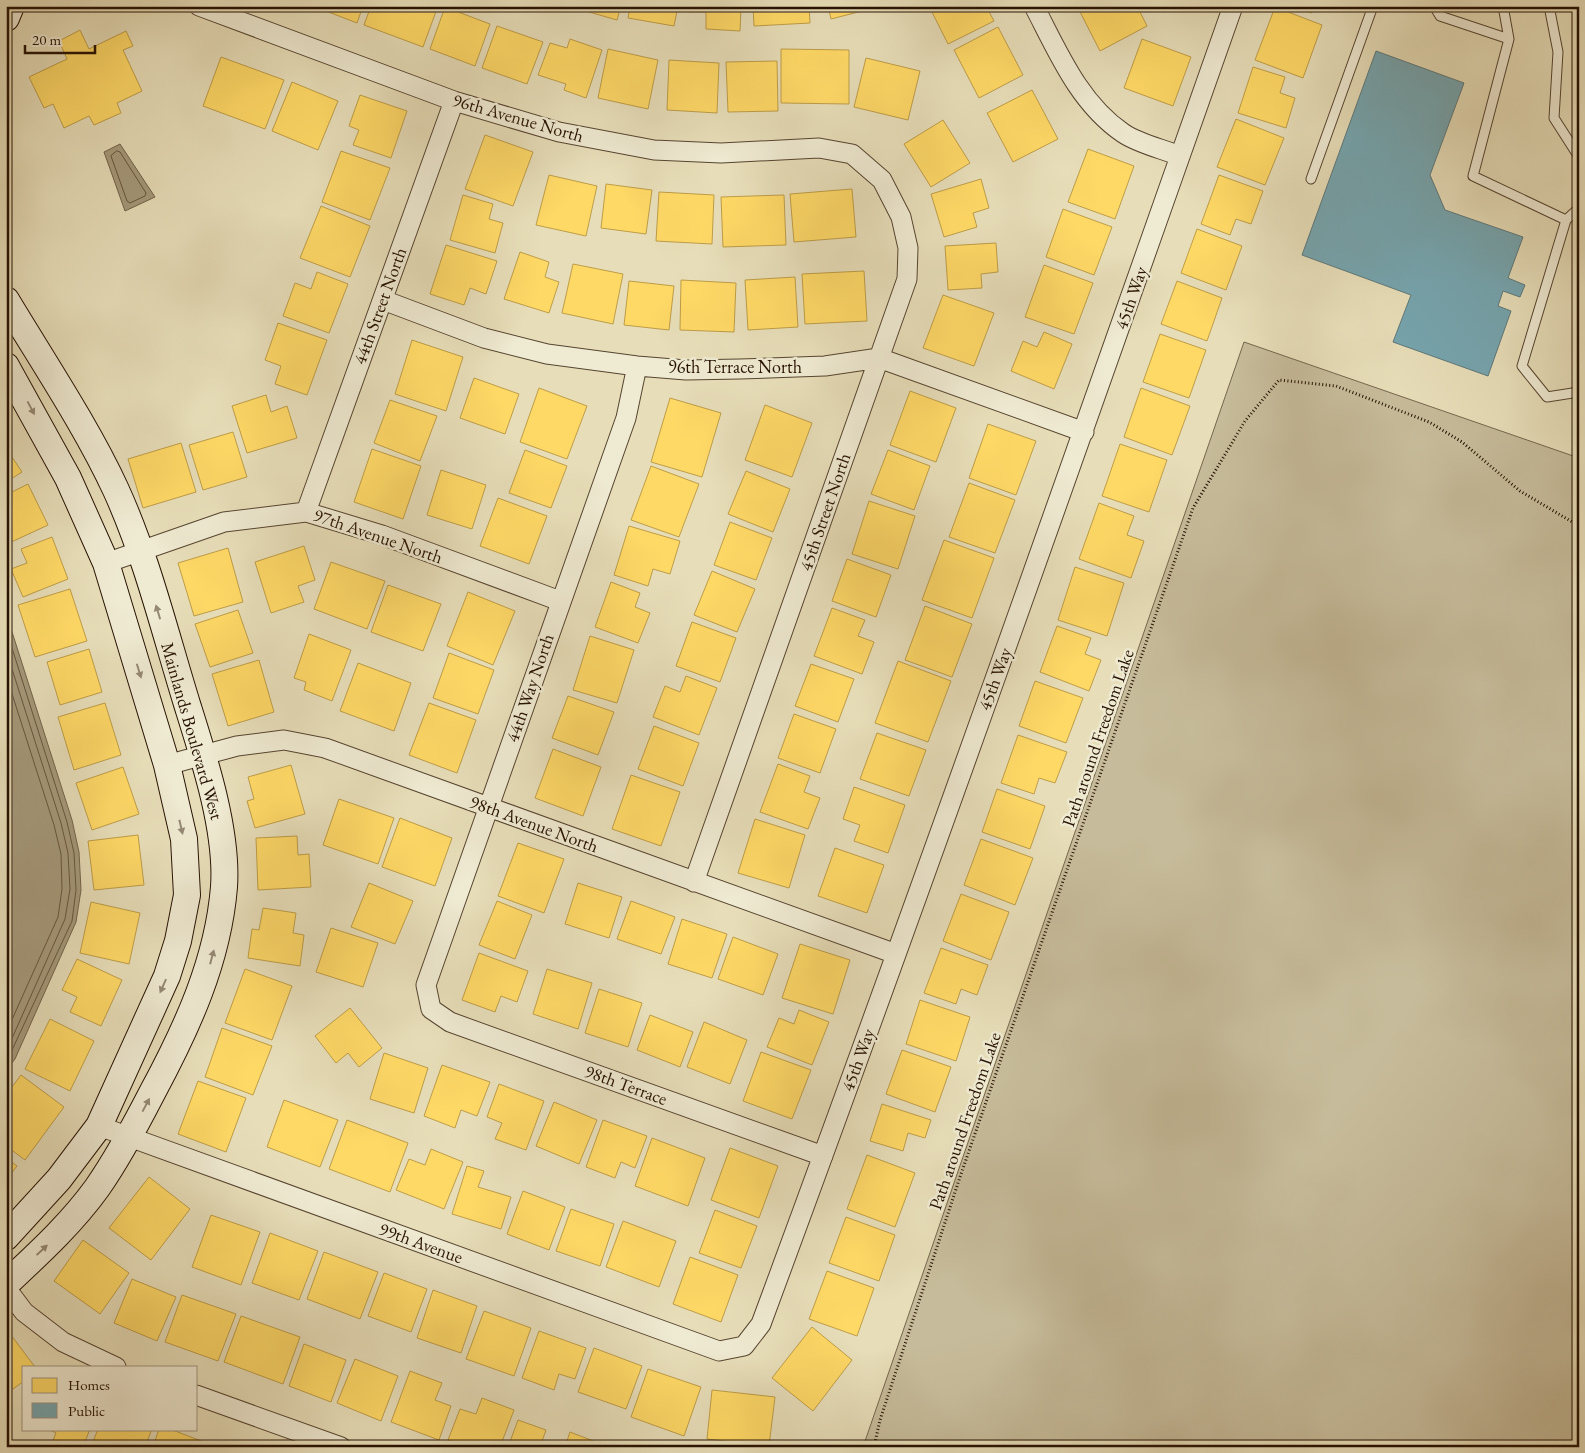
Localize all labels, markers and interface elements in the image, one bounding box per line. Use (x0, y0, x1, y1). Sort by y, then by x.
scale bar (25, 22, 95, 54)
text: 20 m (32, 30, 61, 49)
street label: 96th Avenue North (450, 88, 586, 147)
street label: 44th Street North (348, 244, 411, 368)
street label: 45th Way (1109, 263, 1152, 332)
street label: 96th Terrace North (668, 355, 802, 378)
one-way arrow (27, 401, 35, 415)
street label: 45th Street North (794, 450, 855, 574)
street label: 97th Avenue North (311, 503, 446, 568)
one-way arrow (154, 604, 162, 619)
street label: 44th Way North (500, 631, 559, 745)
street label: Mainlands Boulevard West (156, 640, 229, 823)
street label: 45th Way (973, 644, 1017, 713)
street label: Path around Freedom Lake (1056, 646, 1139, 830)
one-way arrow (135, 663, 143, 678)
street label: 98th Avenue North (467, 790, 602, 857)
one-way arrow (178, 820, 186, 836)
one-way arrow (208, 949, 216, 964)
one-way arrow (158, 979, 166, 993)
street label: 45th Way (836, 1025, 880, 1094)
street label: Path around Freedom Lake (923, 1029, 1006, 1213)
street label: 98th Terrace (582, 1059, 671, 1110)
one-way arrow (142, 1098, 150, 1112)
street label: 99th Avenue (376, 1217, 466, 1268)
one-way arrow (35, 1244, 47, 1256)
legend (22, 1366, 198, 1430)
text: Homes (68, 1375, 110, 1394)
text: Public (68, 1401, 105, 1420)

